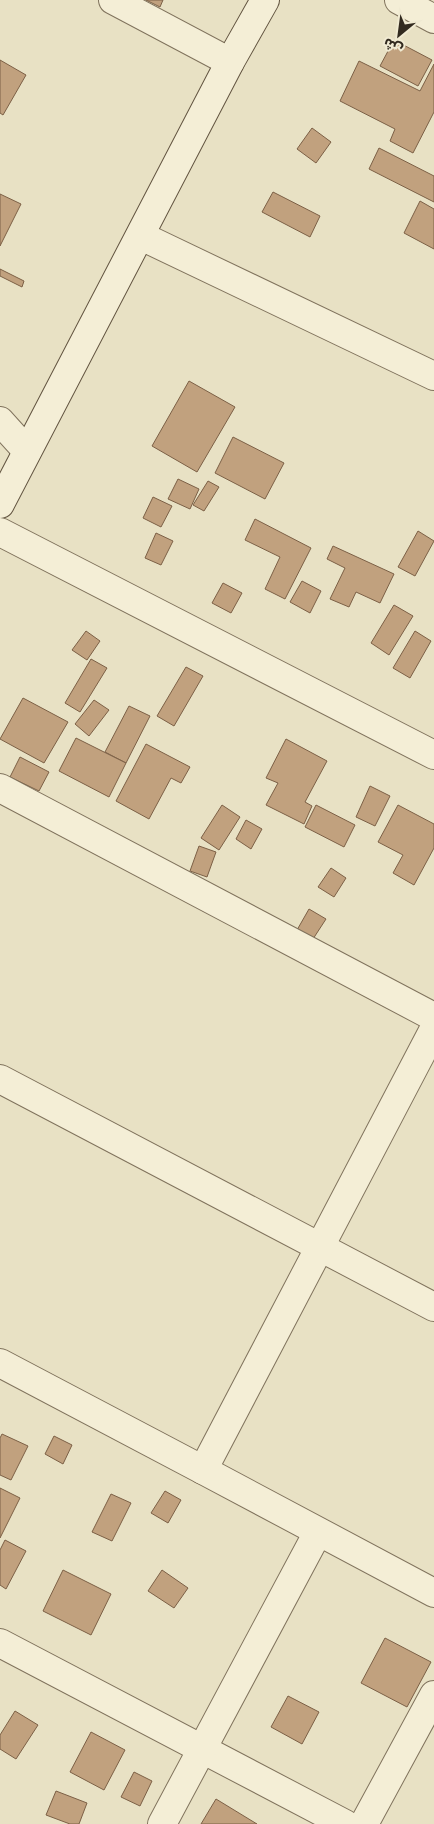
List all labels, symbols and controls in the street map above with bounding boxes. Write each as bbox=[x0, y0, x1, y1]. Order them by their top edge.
north arrow bbox=[374, 10, 424, 60]
text: ش bbox=[381, 35, 405, 57]

